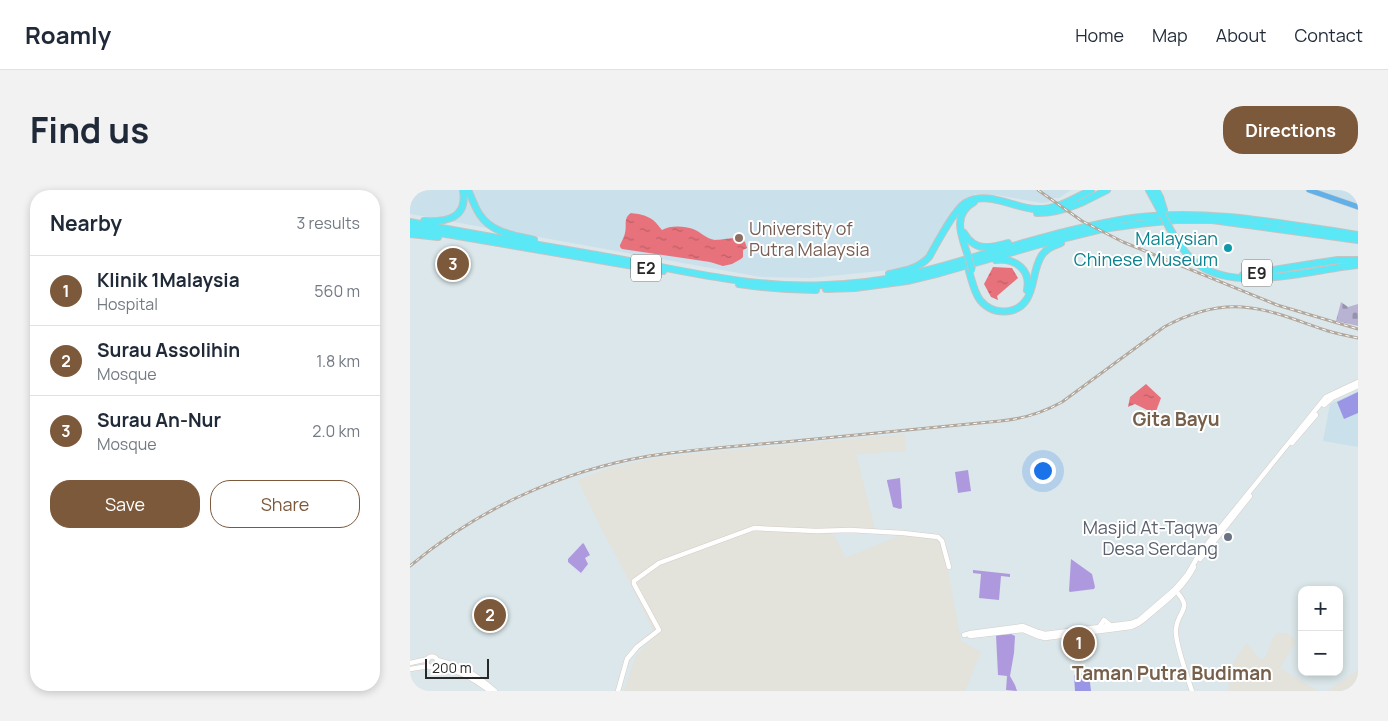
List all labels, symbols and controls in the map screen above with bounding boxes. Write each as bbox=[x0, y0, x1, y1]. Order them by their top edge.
text: Roamly bbox=[25, 18, 111, 51]
text: Home bbox=[1075, 23, 1124, 47]
text: Map bbox=[1152, 23, 1188, 47]
text: About bbox=[1216, 23, 1266, 47]
text: Contact bbox=[1294, 23, 1363, 47]
text: Find us bbox=[30, 106, 149, 154]
button: Directions bbox=[1223, 106, 1358, 154]
text: Nearby bbox=[50, 209, 122, 237]
text: 3 results bbox=[297, 212, 360, 234]
place label: University of Putra Malaysia bbox=[749, 216, 869, 261]
place label: Malaysian Chinese Museum bbox=[1074, 226, 1218, 271]
marker: University of Putra Malaysia bbox=[733, 232, 745, 244]
marker: Malaysian Chinese Museum bbox=[1222, 242, 1234, 254]
pin: 3 bbox=[437, 245, 469, 283]
road number: E2 bbox=[631, 254, 661, 282]
road number: E9 bbox=[1242, 260, 1272, 286]
text: Klinik 1Malaysia bbox=[97, 267, 240, 293]
text: 1 bbox=[62, 280, 70, 302]
text: 560 m bbox=[314, 280, 360, 302]
text: Hospital bbox=[97, 293, 158, 315]
text: Surau Assolihin bbox=[97, 337, 240, 363]
text: 2 bbox=[61, 350, 71, 372]
text: 1.8 km bbox=[316, 350, 360, 372]
text: Mosque bbox=[97, 363, 157, 385]
district label: Gita Bayu bbox=[1132, 406, 1220, 432]
text: Surau An-Nur bbox=[97, 407, 221, 433]
text: 3 bbox=[61, 420, 71, 442]
text: 2.0 km bbox=[312, 420, 360, 442]
text: Mosque bbox=[97, 433, 157, 455]
your location bbox=[1030, 458, 1056, 484]
button: Save bbox=[50, 480, 200, 528]
button: Share bbox=[210, 480, 360, 528]
place label: Masjid At-Taqwa Desa Serdang bbox=[1083, 515, 1218, 560]
marker: Masjid At-Taqwa Desa Serdang bbox=[1222, 531, 1234, 543]
map controls bbox=[1298, 586, 1343, 676]
button: + bbox=[1298, 586, 1343, 631]
pin: 2 bbox=[474, 596, 506, 634]
pin: 1 bbox=[1063, 624, 1095, 662]
button: − bbox=[1298, 631, 1343, 676]
scale bar bbox=[425, 656, 489, 679]
text: 200 m bbox=[432, 658, 472, 677]
district label: Taman Putra Budiman bbox=[1072, 660, 1272, 686]

